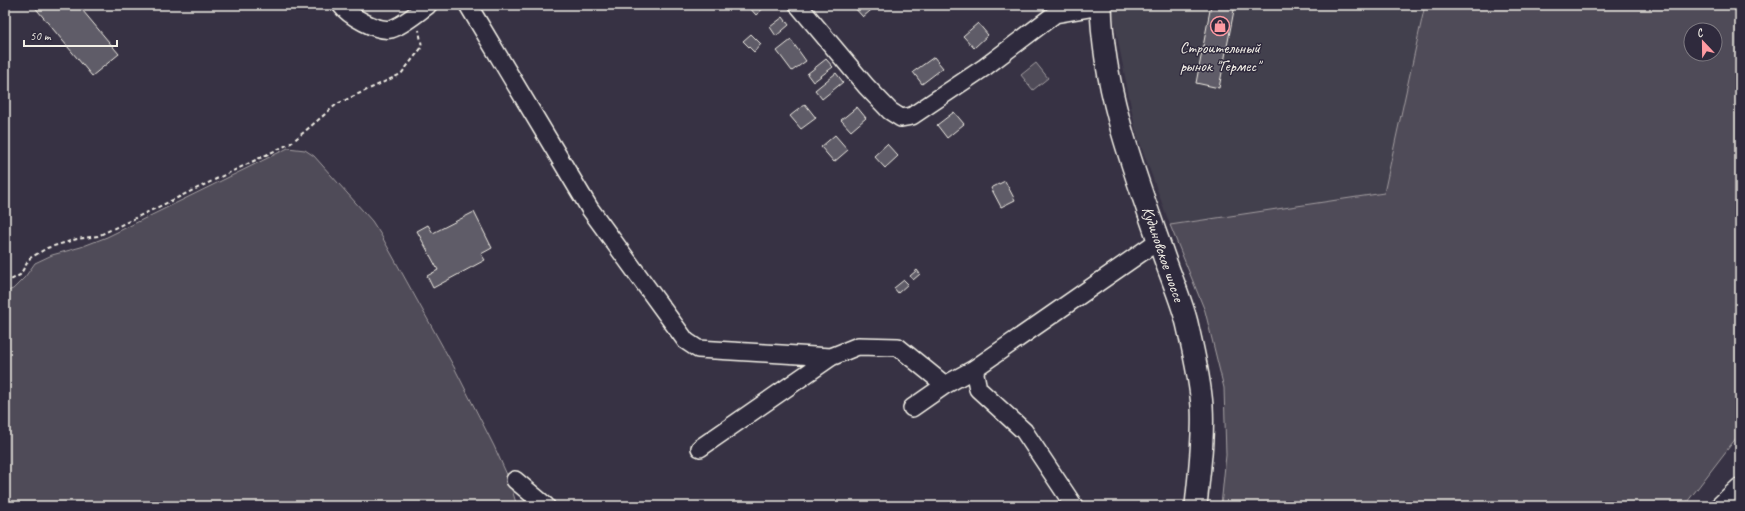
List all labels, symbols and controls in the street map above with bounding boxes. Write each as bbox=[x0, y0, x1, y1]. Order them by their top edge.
shop icon: Строительный рынок "Гермес" bbox=[1209, 15, 1231, 37]
scale bar bbox=[24, 22, 117, 48]
north arrow bbox=[1683, 22, 1723, 62]
text: С bbox=[1694, 25, 1706, 40]
text: 50 m bbox=[30, 28, 52, 44]
place label: Строительный рынок "Гермес" bbox=[1180, 38, 1263, 76]
street label: Кудиновское шоссе bbox=[1137, 204, 1189, 306]

